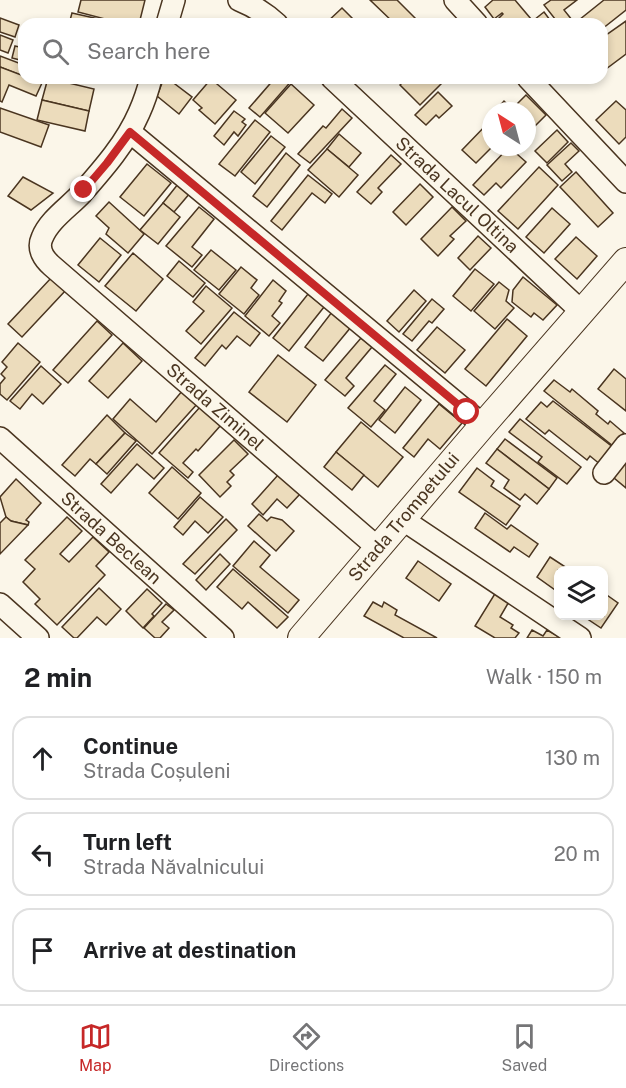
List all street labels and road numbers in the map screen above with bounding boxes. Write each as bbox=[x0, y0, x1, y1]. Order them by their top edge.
street label: Strada Lacul Oltina bbox=[392, 132, 523, 257]
street label: Strada Ziminel bbox=[162, 359, 268, 455]
street label: Strada Trompetului bbox=[344, 448, 464, 585]
street label: Strada Beclean bbox=[57, 487, 166, 588]

